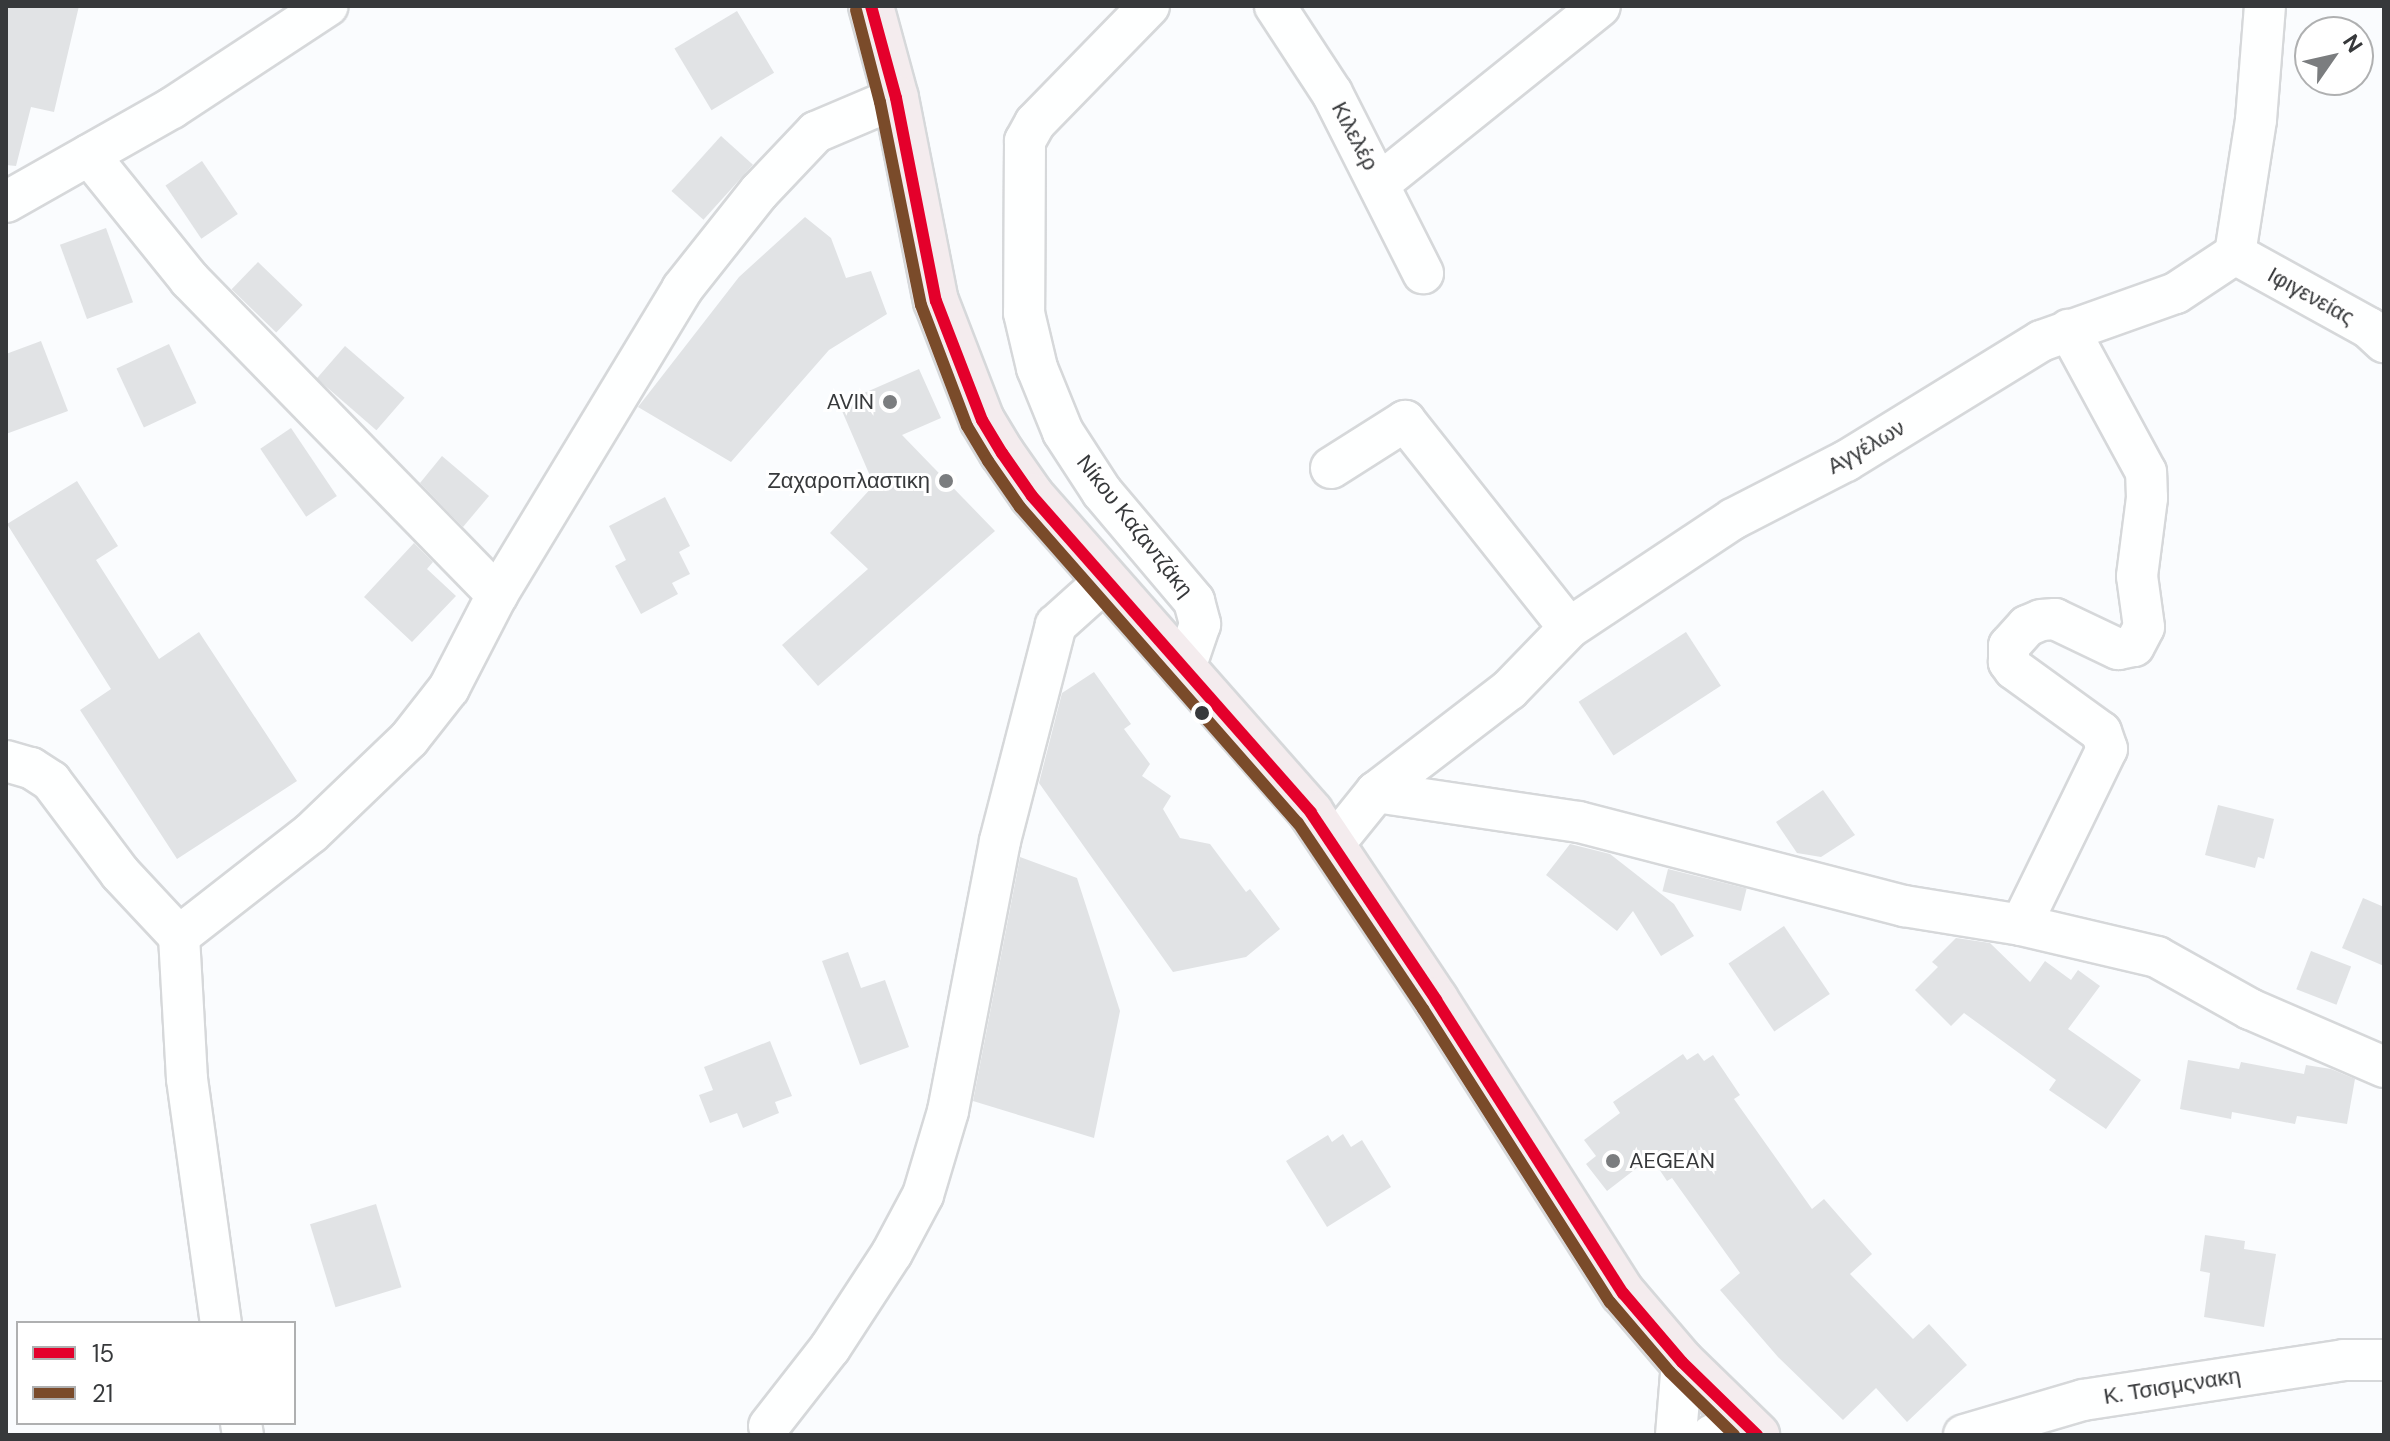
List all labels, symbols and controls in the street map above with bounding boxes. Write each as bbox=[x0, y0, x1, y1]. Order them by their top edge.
north arrow bbox=[2294, 16, 2374, 96]
text: N bbox=[2336, 29, 2369, 58]
street label: Κιλελέρ bbox=[1326, 97, 1384, 175]
street label: Ιφιγενείας bbox=[2263, 261, 2359, 331]
place label: AVIN bbox=[826, 389, 874, 415]
marker: AVIN bbox=[881, 393, 899, 411]
street label: Αγγέλων bbox=[1823, 414, 1909, 480]
street label: Νίκου Καζαντζάκη bbox=[1071, 450, 1199, 602]
place label: Ζαχαροπλαστικη bbox=[767, 468, 930, 494]
marker: Ζαχαροπλαστικη bbox=[937, 472, 955, 490]
unlabelled marker bbox=[1194, 705, 1210, 721]
place label: AEGEAN bbox=[1629, 1148, 1715, 1174]
marker: AEGEAN bbox=[1604, 1152, 1622, 1170]
legend bbox=[16, 1321, 296, 1425]
text: 15 bbox=[92, 1338, 114, 1369]
street label: Κ. Τσισμςνακη bbox=[2102, 1362, 2242, 1410]
text: 21 bbox=[92, 1378, 113, 1409]

